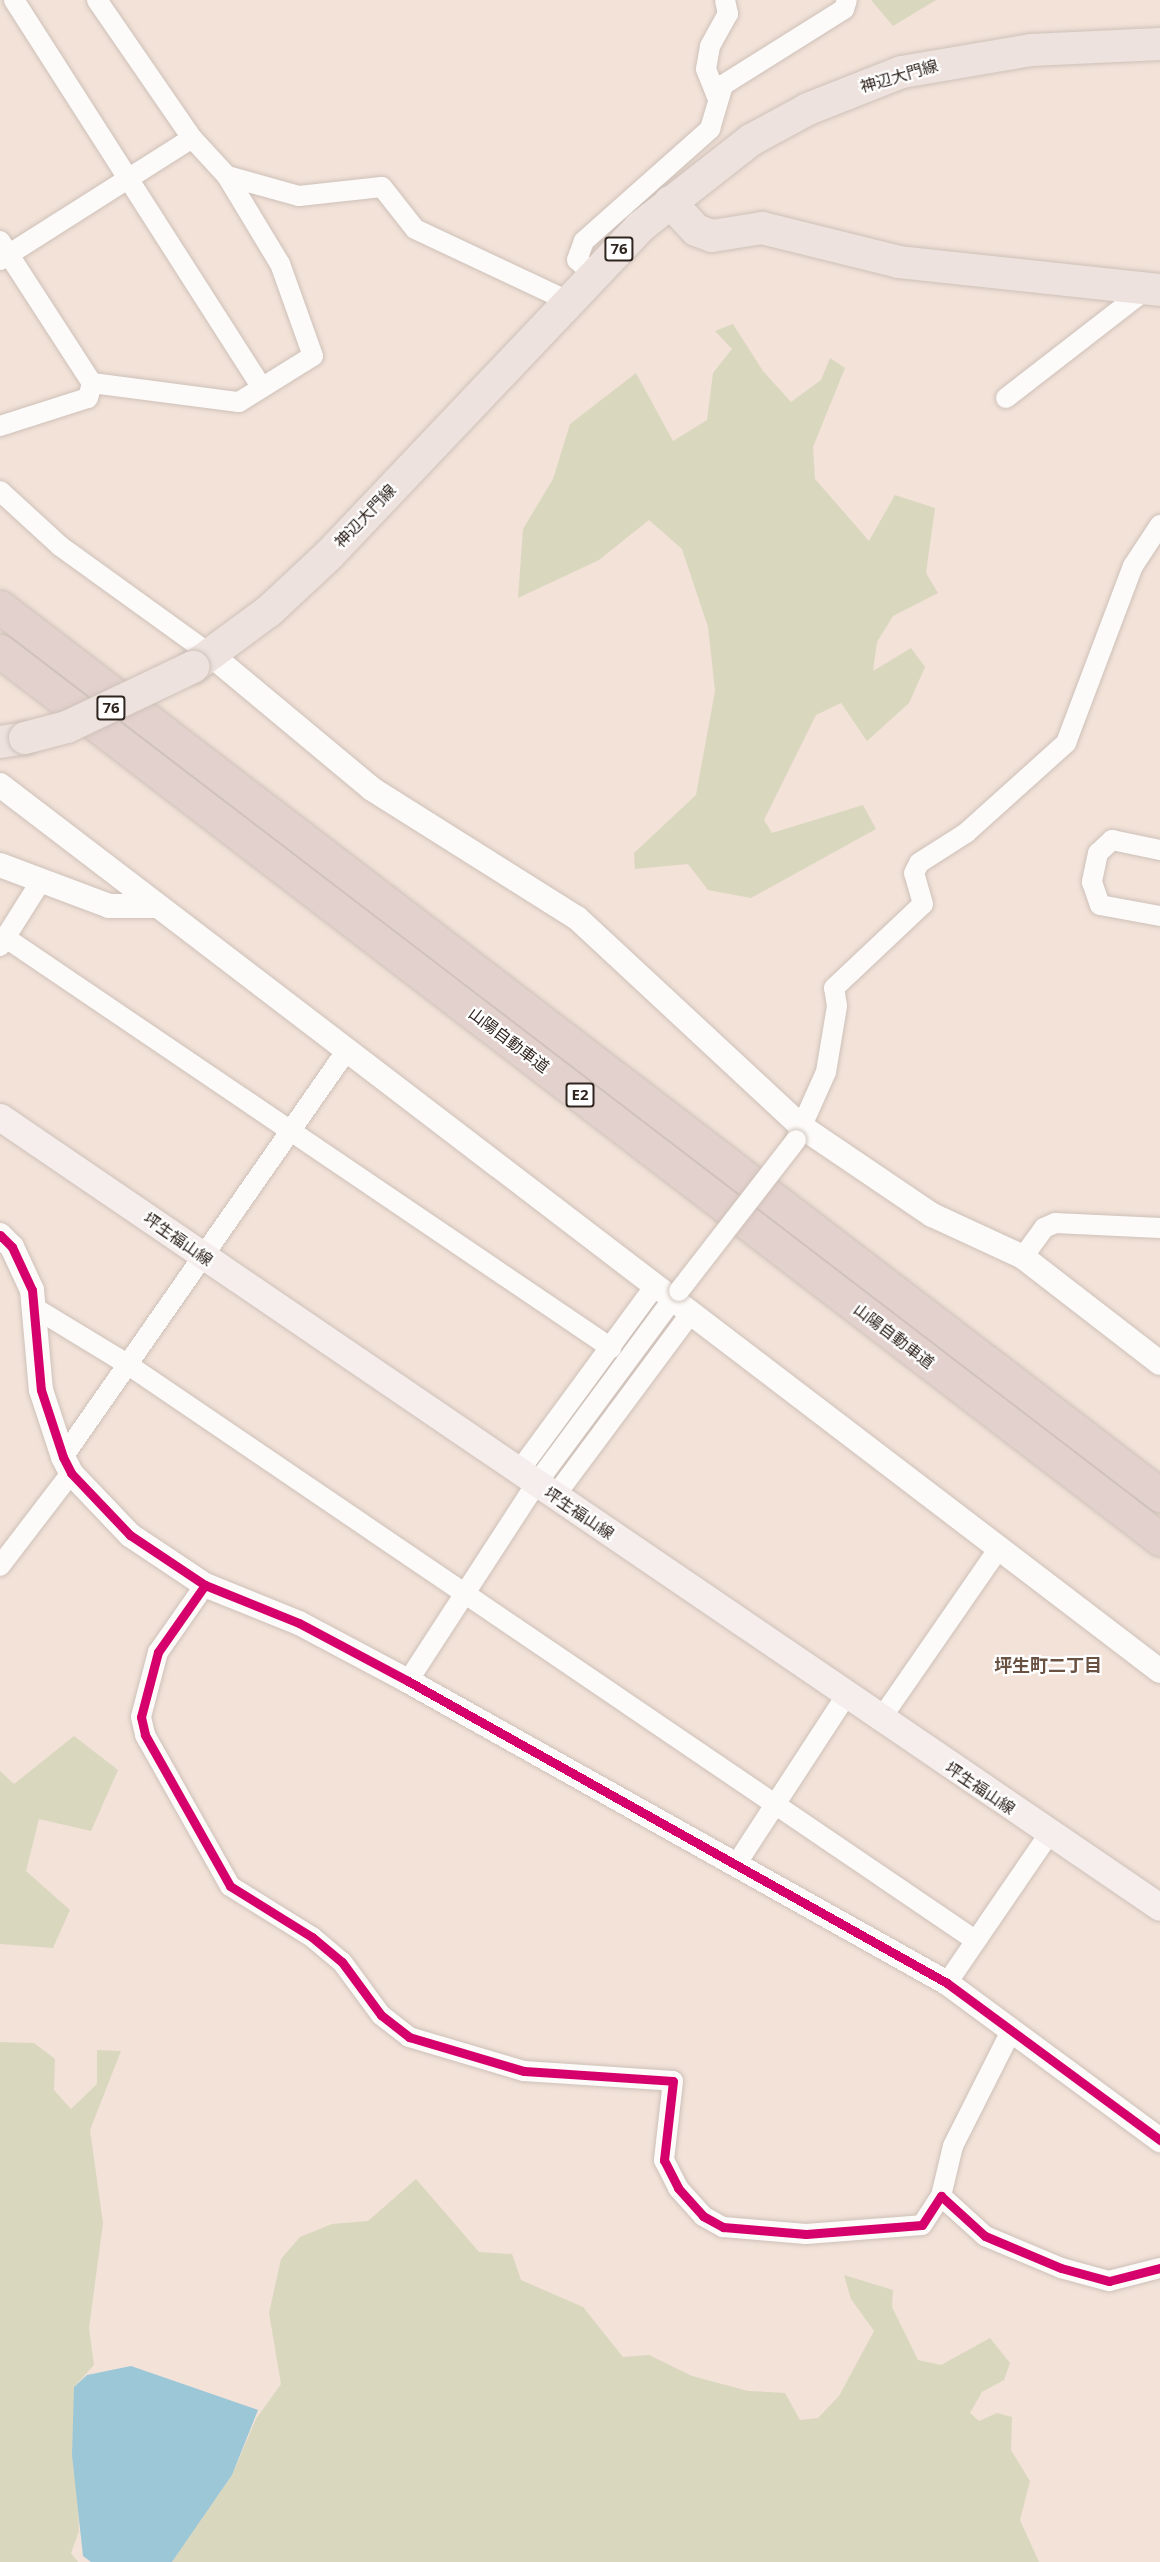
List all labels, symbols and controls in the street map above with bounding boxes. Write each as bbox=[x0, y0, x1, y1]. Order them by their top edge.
street label: 神辺大門線 bbox=[858, 56, 940, 96]
road number: 76 bbox=[604, 237, 634, 261]
street label: 神辺大門線 bbox=[330, 481, 400, 551]
road number: 76 bbox=[96, 696, 126, 720]
street label: 山陽自動車道 bbox=[465, 1003, 553, 1077]
road number: E2 bbox=[565, 1083, 595, 1107]
street label: 坪生福山線 bbox=[140, 1208, 216, 1270]
street label: 山陽自動車道 bbox=[850, 1299, 938, 1373]
street label: 坪生福山線 bbox=[540, 1483, 618, 1543]
district label: 坪生町二丁目 bbox=[994, 1654, 1102, 1676]
street label: 坪生福山線 bbox=[941, 1758, 1019, 1818]

